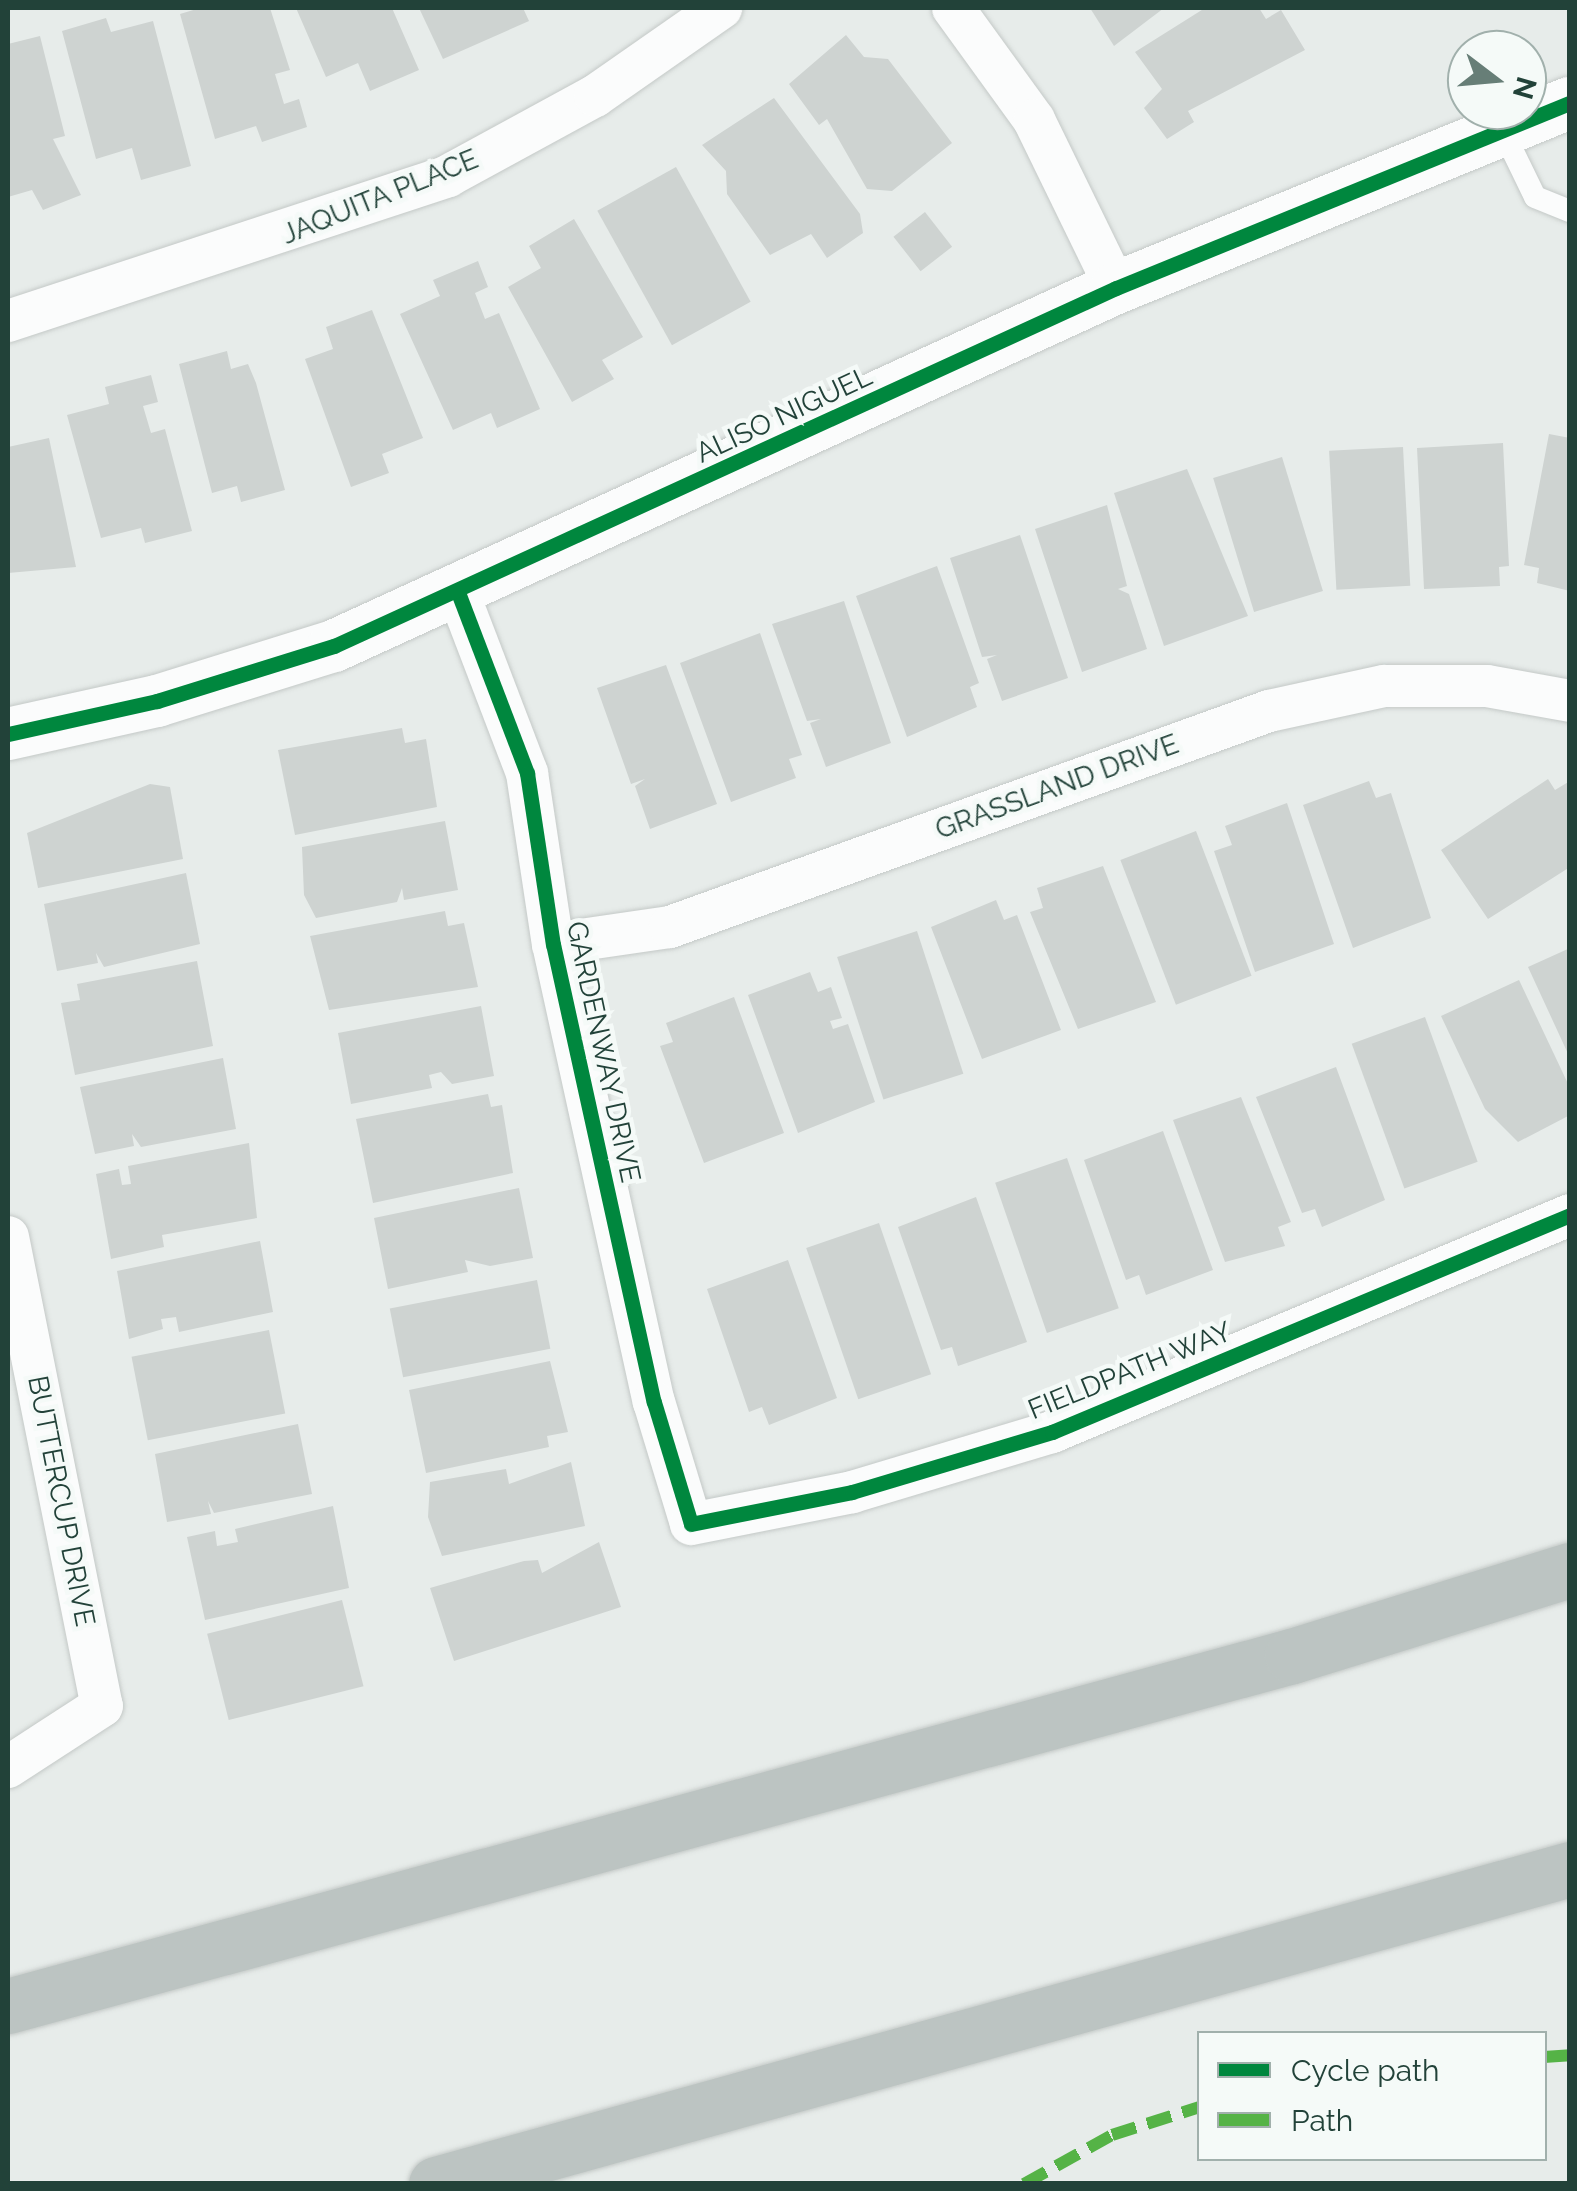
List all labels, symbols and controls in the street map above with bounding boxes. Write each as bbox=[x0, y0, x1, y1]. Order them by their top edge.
north arrow bbox=[1447, 30, 1547, 130]
text: N bbox=[1506, 73, 1543, 103]
street label: JAQUITA PLACE bbox=[276, 142, 484, 252]
street label: ALISO NIGUEL bbox=[691, 360, 877, 470]
street label: GRASSLAND DRIVE bbox=[931, 727, 1183, 847]
street label: GARDENWAY DRIVE bbox=[559, 918, 647, 1186]
street label: FIELDPATH WAY bbox=[1023, 1315, 1237, 1427]
street label: BUTTERCUP DRIVE bbox=[20, 1372, 102, 1630]
legend bbox=[1197, 2031, 1547, 2161]
text: Cycle path bbox=[1291, 2053, 1439, 2088]
text: Path bbox=[1291, 2103, 1353, 2138]

